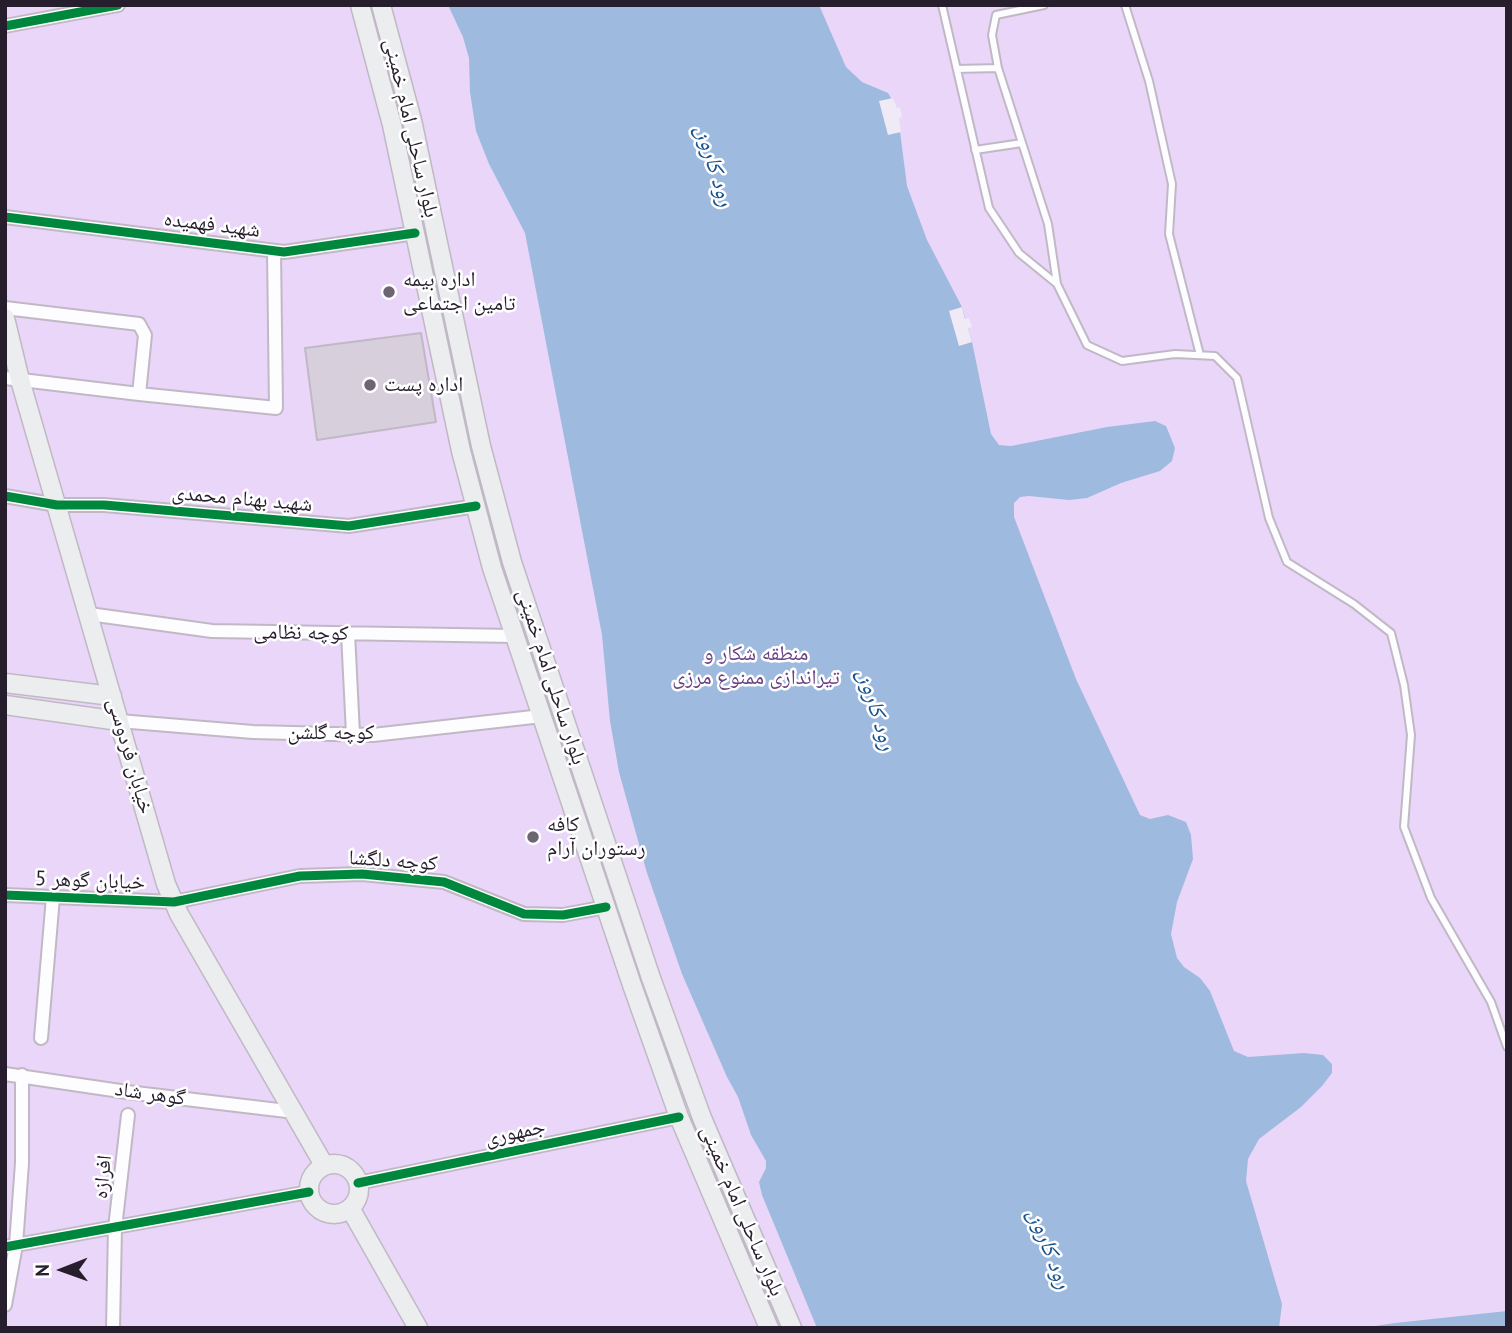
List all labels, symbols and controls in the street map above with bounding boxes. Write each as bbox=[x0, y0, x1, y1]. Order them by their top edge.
street label: بلوار ساحلی امام خمینی bbox=[378, 36, 444, 220]
water label: رود کارون bbox=[689, 122, 739, 210]
street label: شهید فهمیده bbox=[163, 207, 261, 243]
place label: اداره بیمه تامین اجتماعی bbox=[403, 267, 515, 317]
marker: اداره بیمه تامین اجتماعی bbox=[381, 284, 397, 300]
place label: اداره پست bbox=[384, 372, 463, 398]
marker: اداره پست bbox=[362, 377, 378, 393]
street label: شهید بهنام محمدی bbox=[171, 480, 313, 518]
street label: بلوار ساحلی امام خمینی bbox=[511, 586, 591, 768]
street label: کوچه نظامی bbox=[253, 620, 349, 646]
park label: منطقه شکار و تیراندازی ممنوع مرزی bbox=[672, 641, 840, 691]
water label: رود کارون bbox=[851, 666, 901, 754]
street label: خیابان فردوسی bbox=[101, 695, 159, 817]
street label: کوچه گلشن bbox=[287, 720, 375, 746]
place label: کافه رستوران آرام bbox=[547, 812, 646, 862]
marker: کافه رستوران آرام bbox=[525, 829, 541, 845]
street label: کوچه دلگشا bbox=[348, 845, 438, 877]
street label: خیابان گوهر 5 bbox=[35, 866, 145, 896]
street label: گوهر شاد bbox=[113, 1077, 187, 1111]
street label: جمهوری bbox=[483, 1114, 547, 1152]
street label: بلوار ساحلی امام خمینی bbox=[695, 1122, 789, 1300]
street label: افرازه bbox=[88, 1154, 118, 1200]
water label: رود کارون bbox=[1021, 1205, 1077, 1293]
north arrow bbox=[28, 1235, 98, 1305]
text: N bbox=[30, 1264, 54, 1277]

